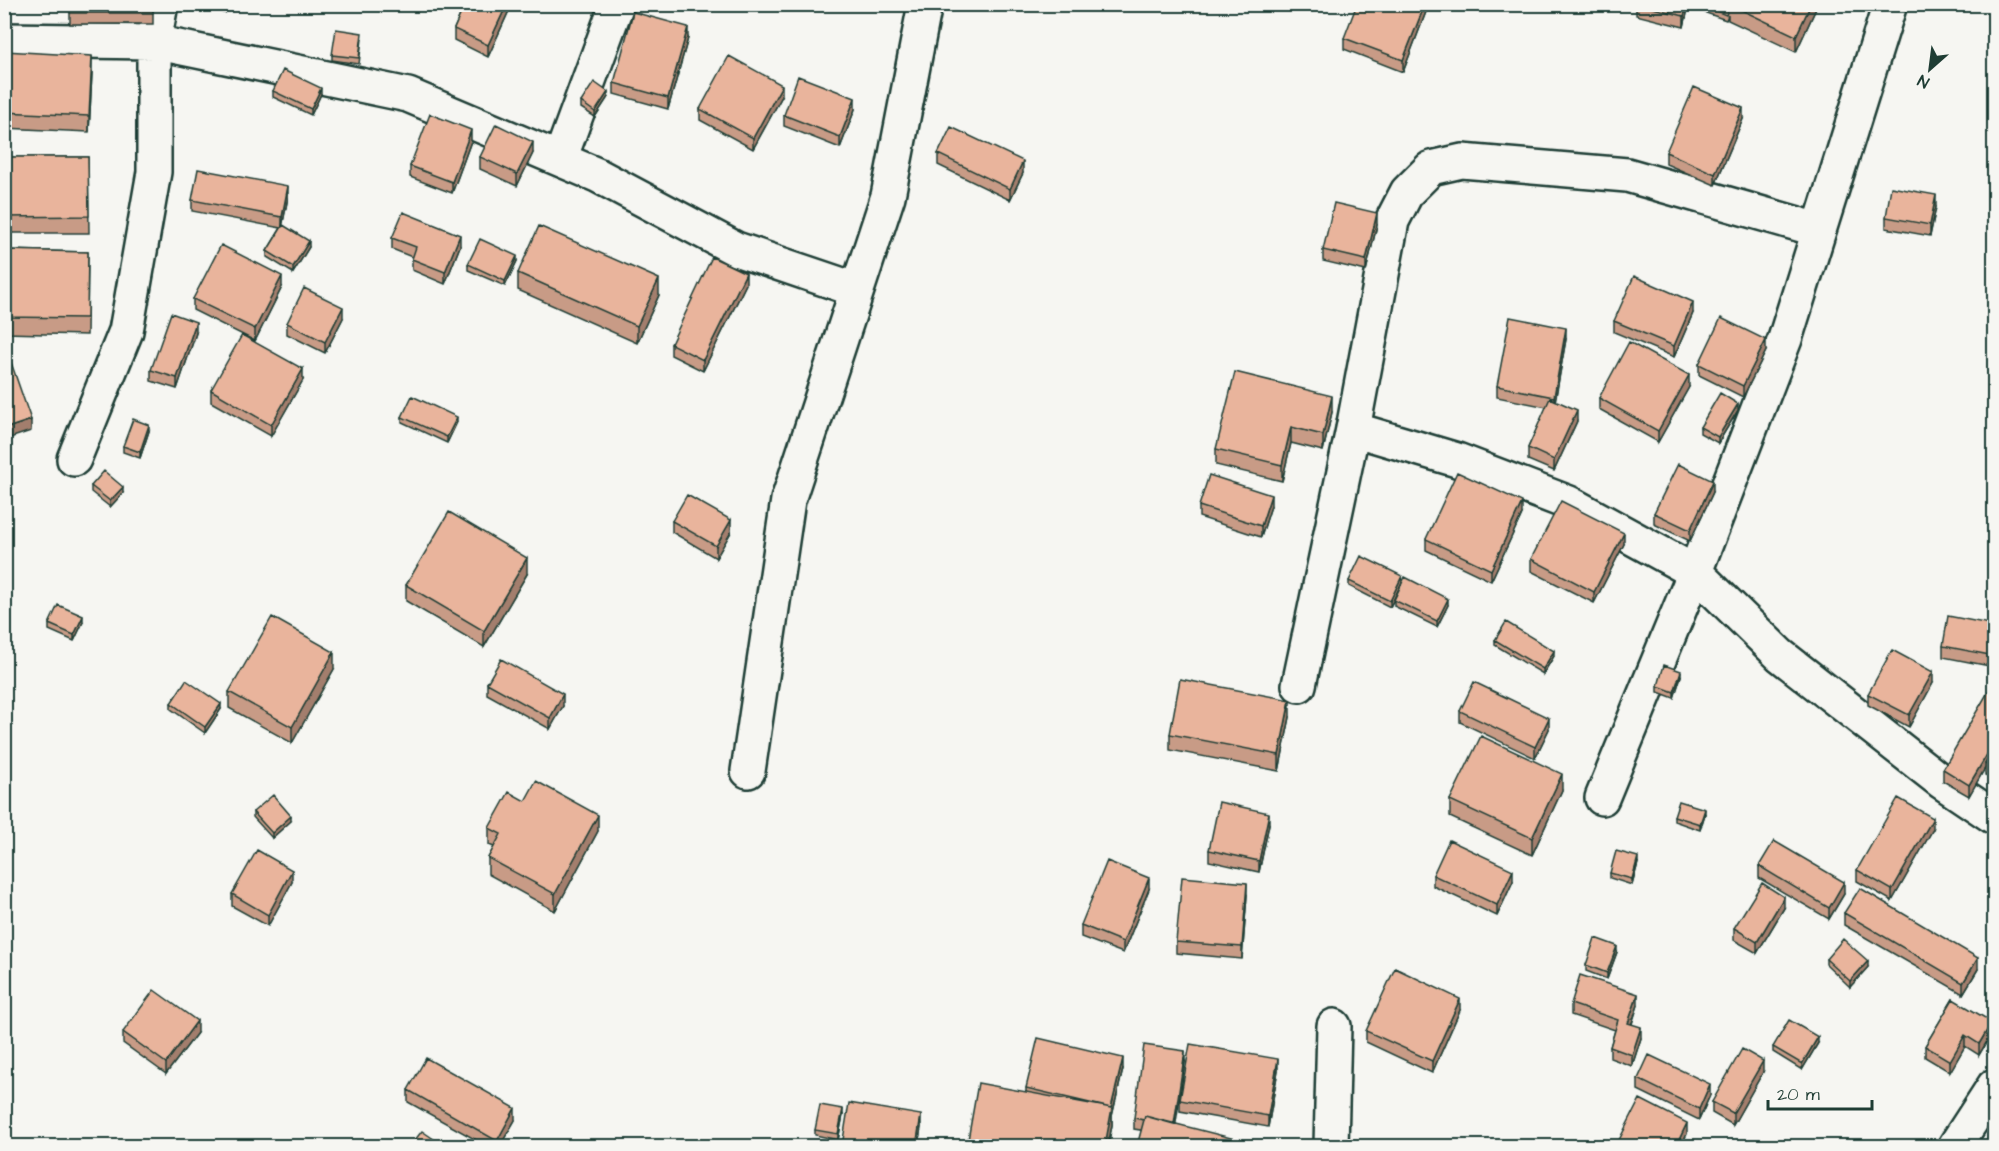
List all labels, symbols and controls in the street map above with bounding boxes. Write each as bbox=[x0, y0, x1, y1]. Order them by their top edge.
north arrow bbox=[1900, 39, 1960, 99]
text: N bbox=[1914, 69, 1933, 93]
scale bar bbox=[1768, 1073, 1872, 1111]
text: 20 m bbox=[1777, 1082, 1820, 1107]

